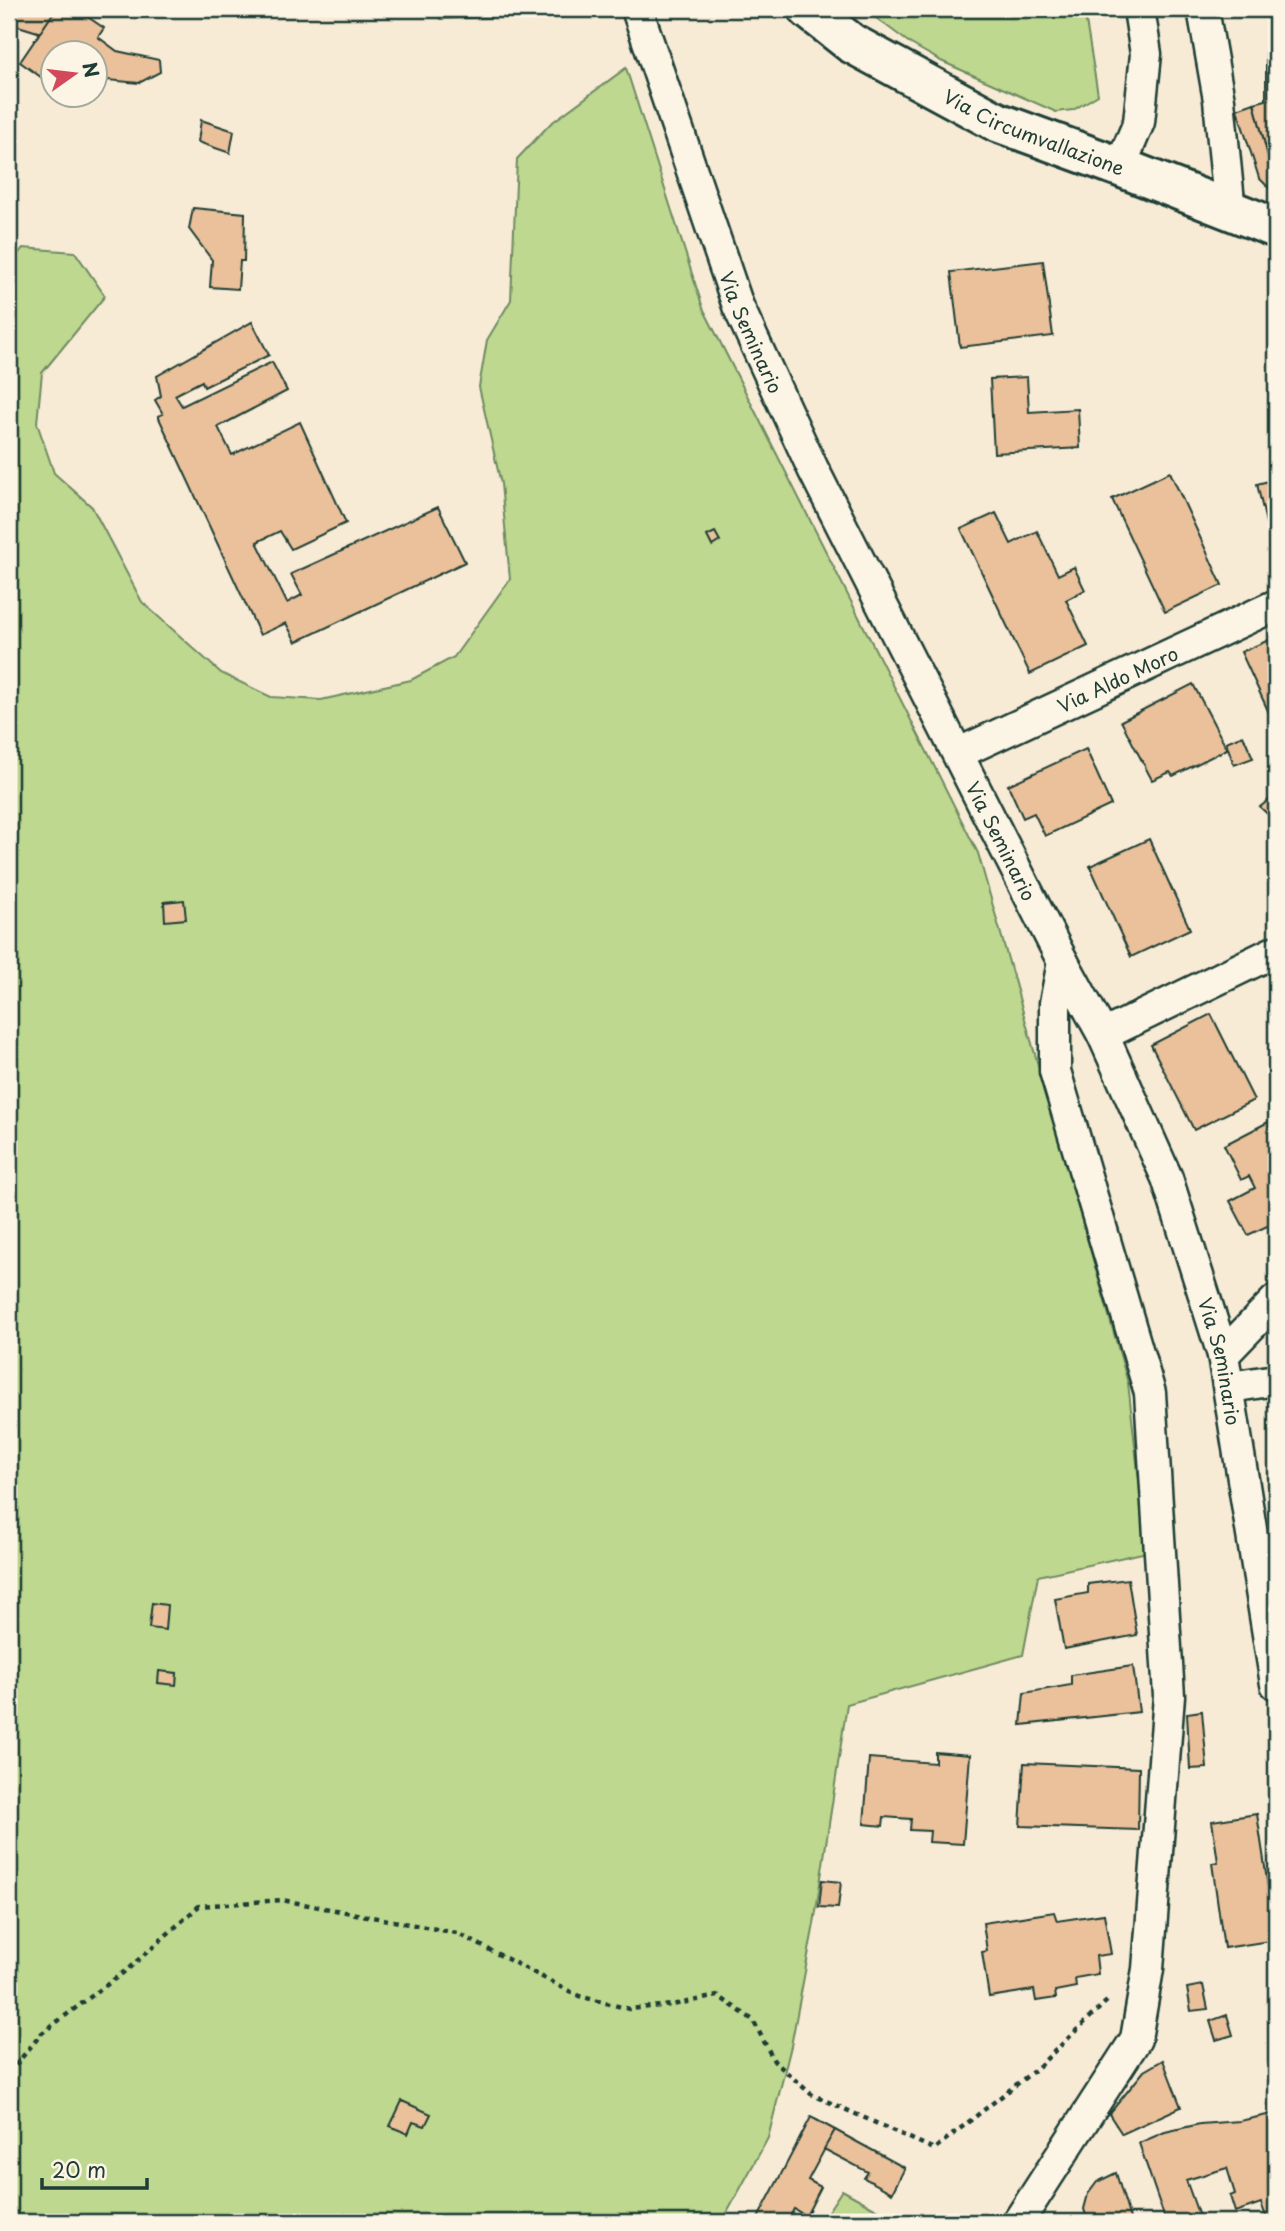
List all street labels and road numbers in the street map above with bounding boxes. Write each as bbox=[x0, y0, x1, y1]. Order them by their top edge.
street label: Via Circumvallazione bbox=[939, 82, 1129, 182]
street label: Via Seminario bbox=[713, 268, 790, 398]
street label: Via Aldo Moro bbox=[1053, 639, 1183, 719]
street label: Via Seminario bbox=[960, 776, 1044, 905]
street label: Via Seminario bbox=[1192, 1294, 1248, 1427]

